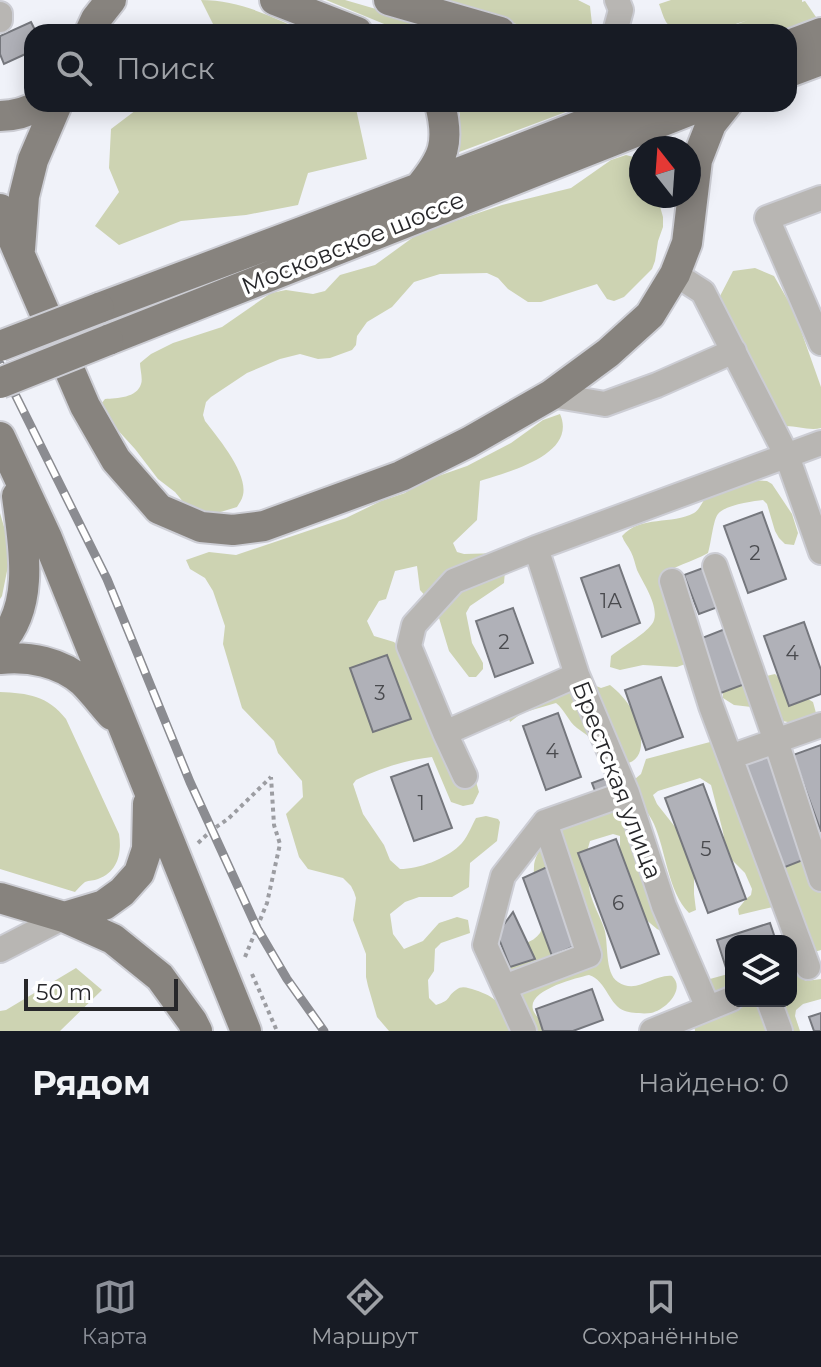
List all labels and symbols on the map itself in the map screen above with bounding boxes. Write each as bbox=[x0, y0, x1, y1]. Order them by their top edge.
north arrow bbox=[629, 136, 701, 208]
street label: Московское шоссе bbox=[237, 185, 468, 300]
house number: 2 bbox=[749, 541, 761, 565]
house number: 1А bbox=[600, 589, 622, 613]
house number: 2 bbox=[498, 630, 510, 654]
house number: 4 bbox=[785, 641, 799, 665]
street label: Брестская улица bbox=[566, 677, 669, 883]
house number: 3 bbox=[374, 681, 386, 705]
house number: 4 bbox=[545, 739, 559, 763]
house number: 1 bbox=[417, 791, 425, 815]
house number: 5 bbox=[700, 837, 712, 861]
house number: 6 bbox=[612, 891, 624, 915]
scale bar bbox=[24, 975, 178, 1011]

